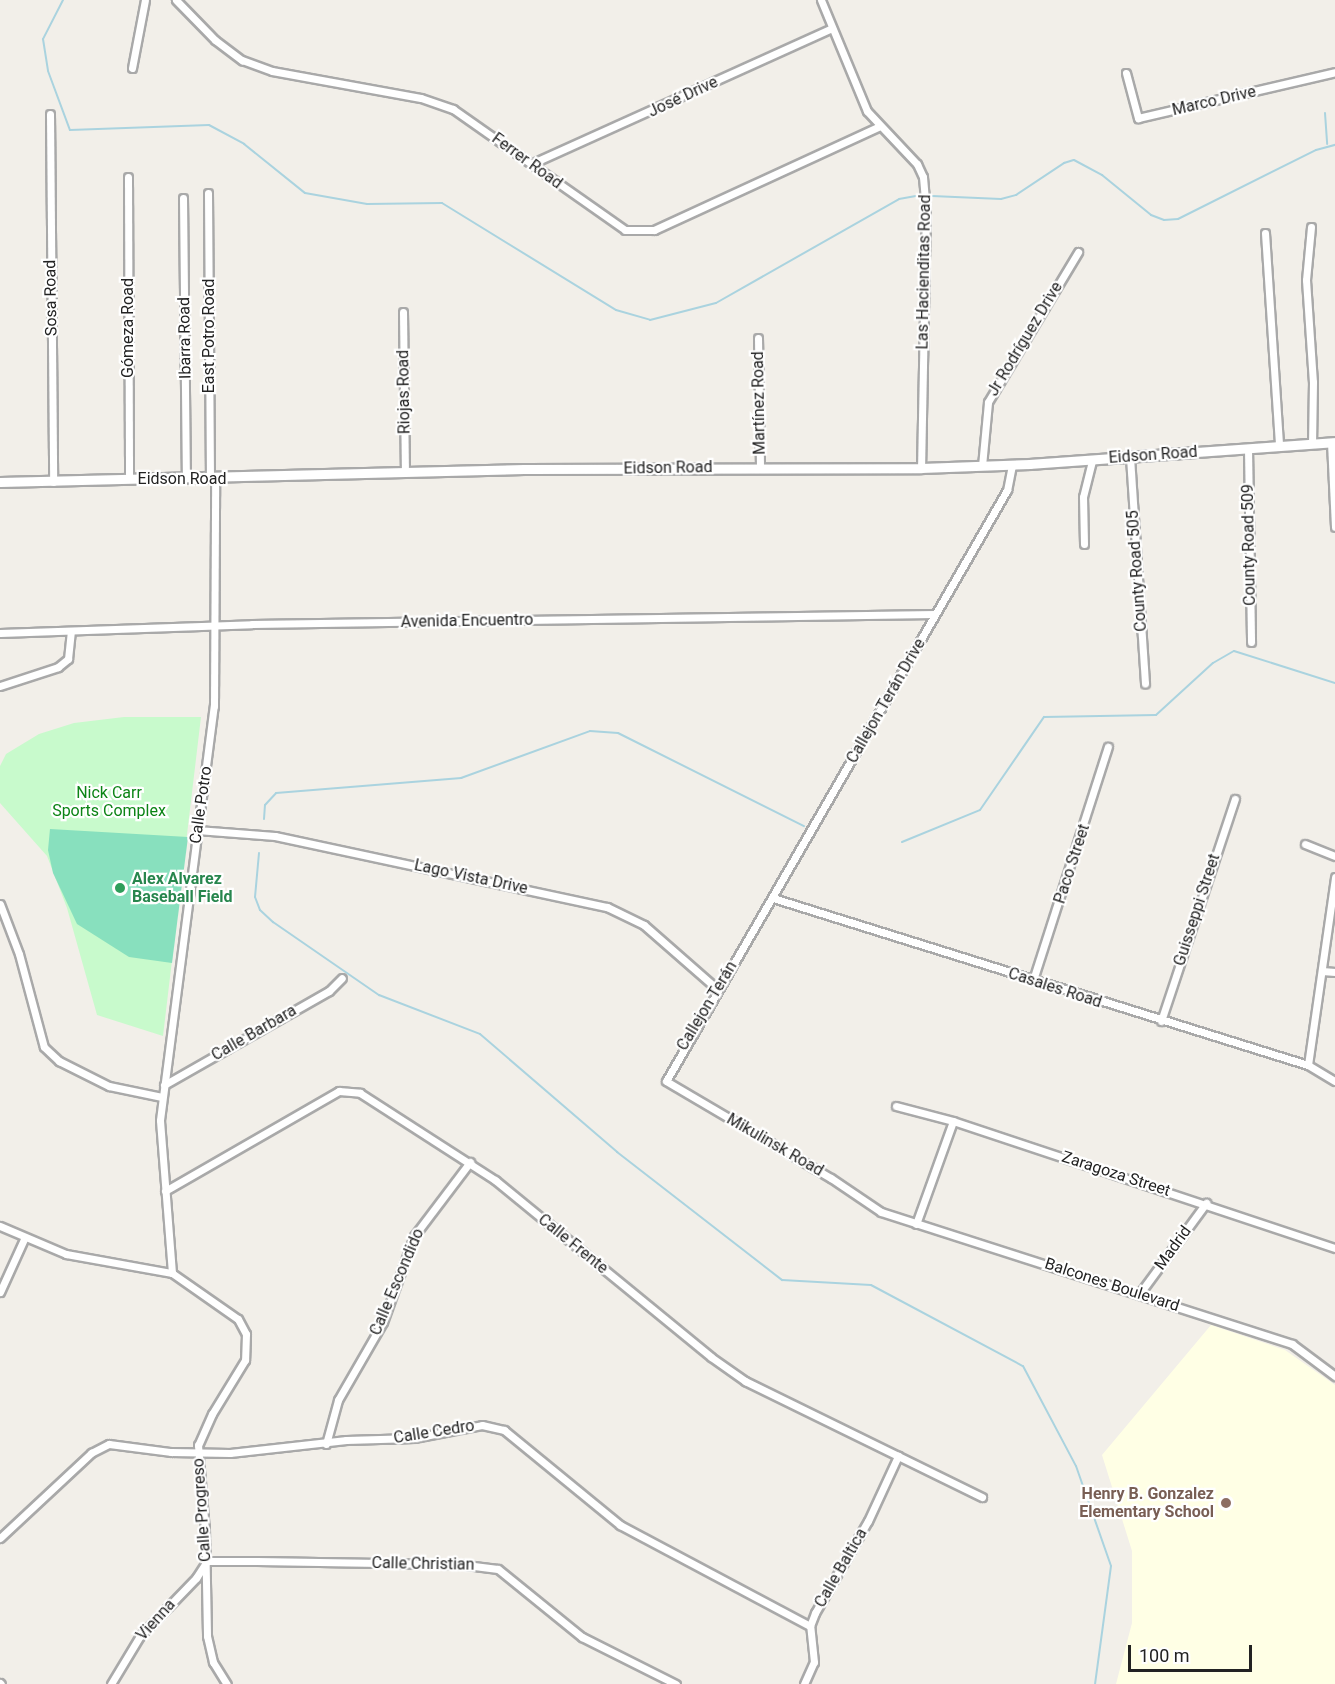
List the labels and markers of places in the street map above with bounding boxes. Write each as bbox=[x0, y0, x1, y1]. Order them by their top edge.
place label: Alex Alvarez Baseball Field bbox=[132, 869, 233, 907]
marker: Alex Alvarez Baseball Field bbox=[113, 881, 127, 895]
place label: Henry B. Gonzalez Elementary School bbox=[1079, 1484, 1214, 1522]
marker: Henry B. Gonzalez Elementary School bbox=[1219, 1496, 1233, 1510]

